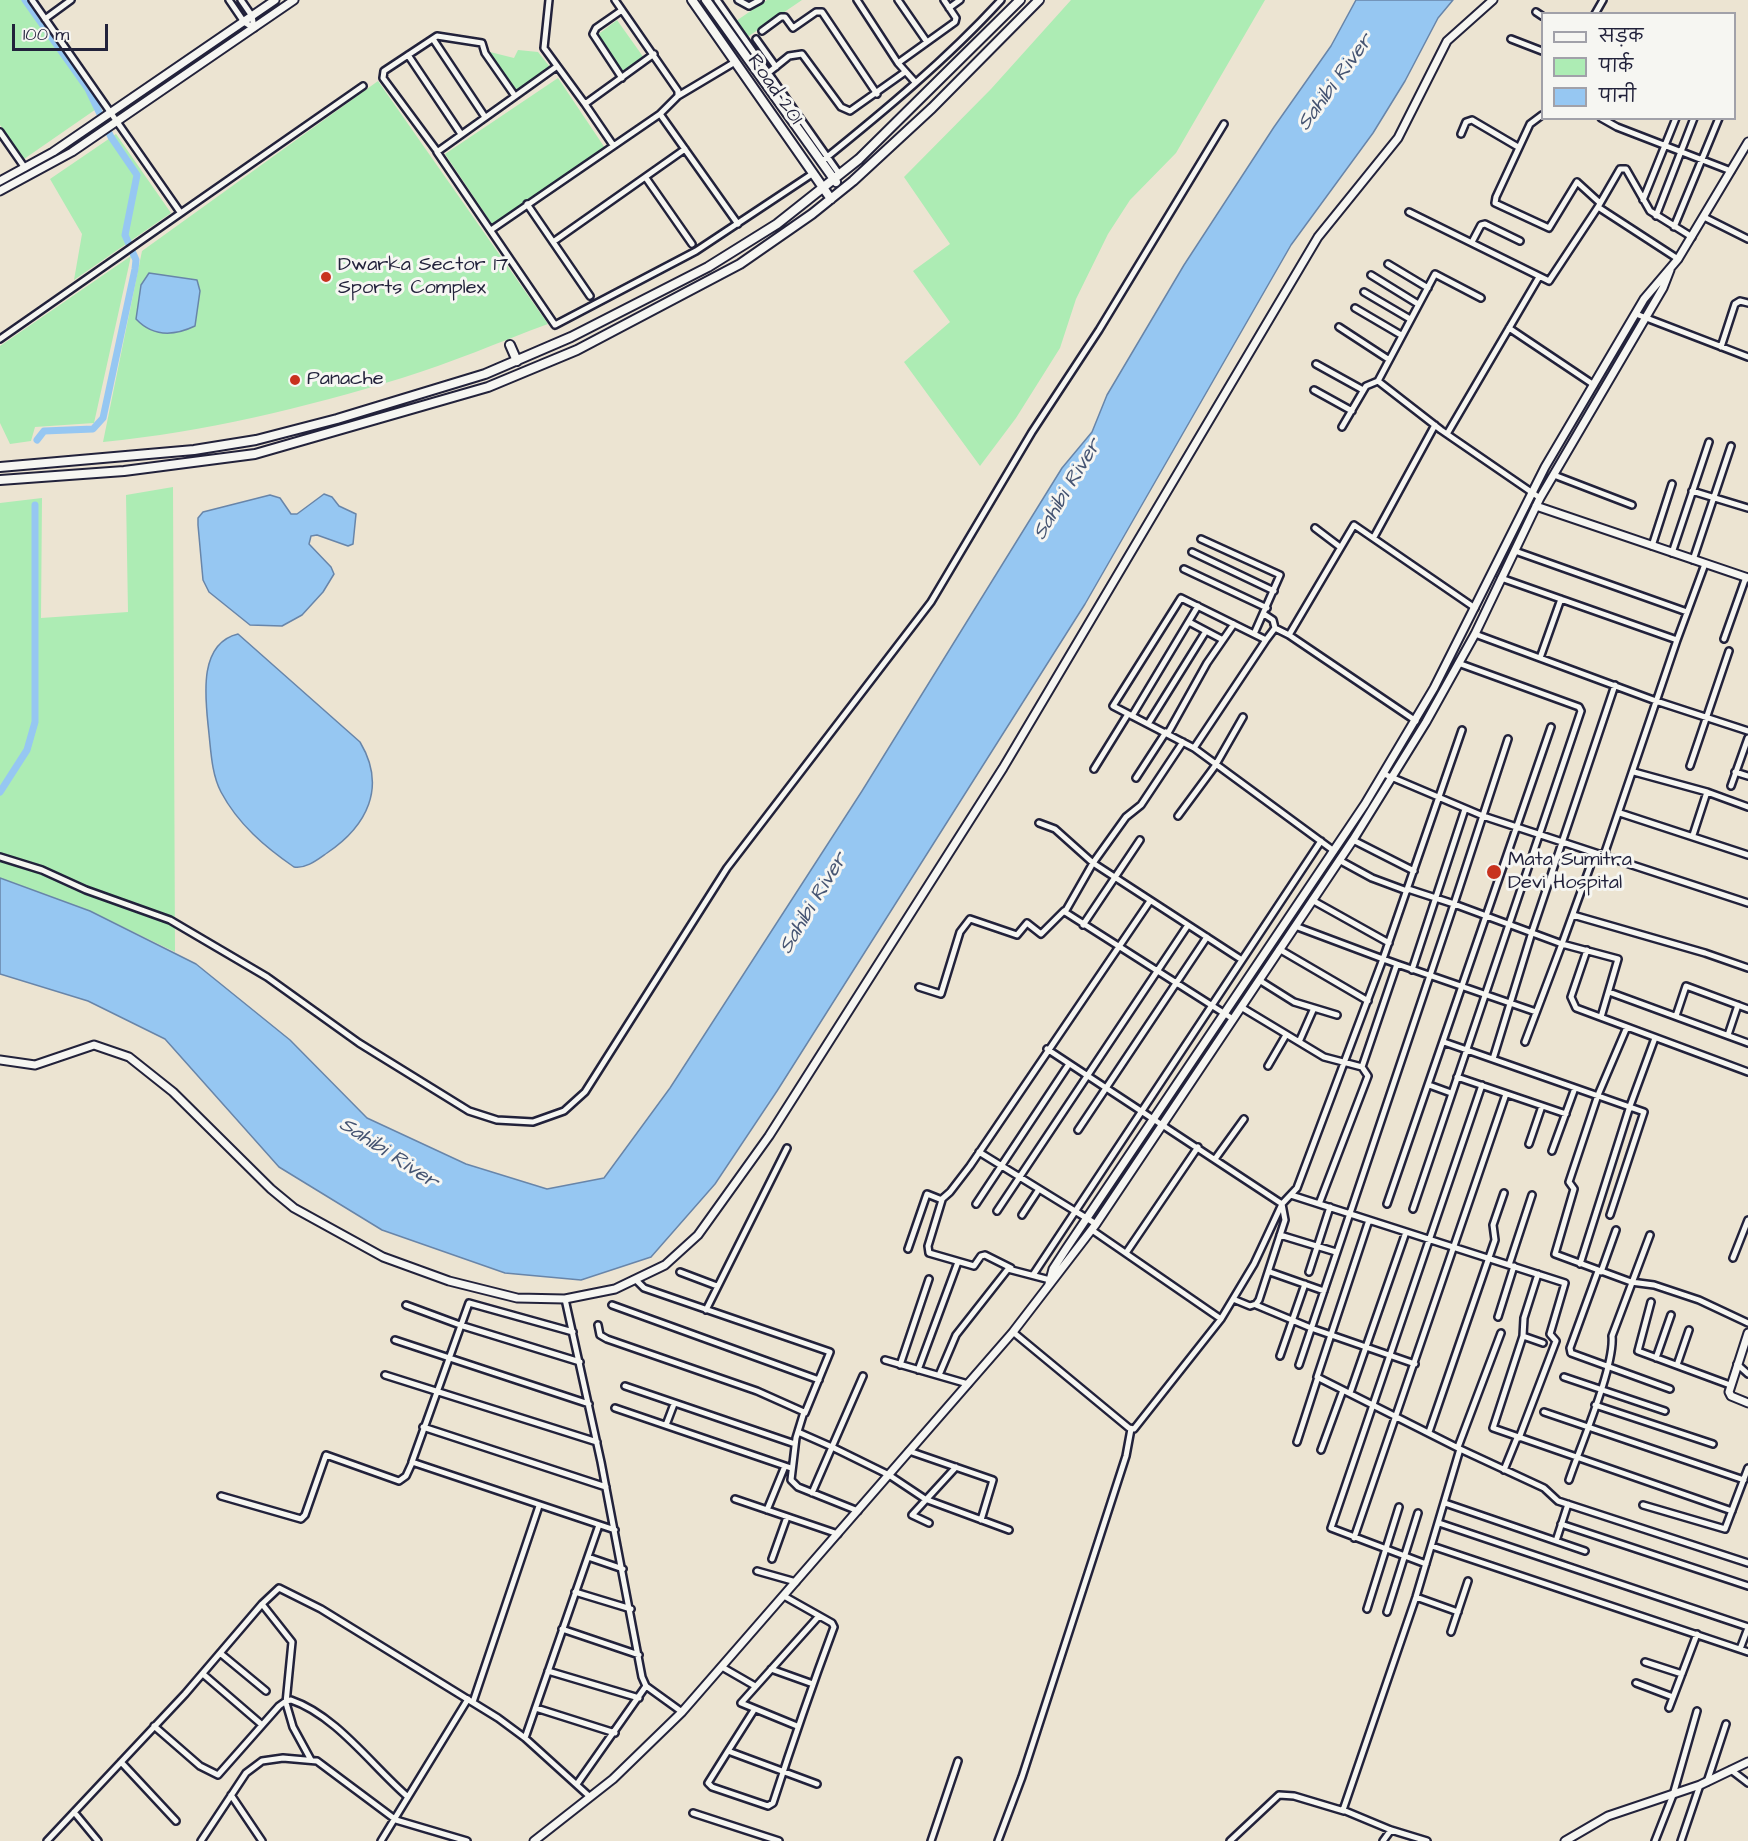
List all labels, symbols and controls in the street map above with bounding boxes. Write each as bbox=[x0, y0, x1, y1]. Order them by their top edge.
scale bar bbox=[15, 12, 111, 50]
legend bbox=[1541, 12, 1736, 120]
text: 100 m bbox=[23, 22, 69, 47]
text: सड़क bbox=[1599, 24, 1643, 49]
water label: Sahibi River bbox=[1293, 30, 1379, 136]
street label: Road 201 bbox=[741, 50, 807, 130]
text: पार्क bbox=[1599, 54, 1633, 79]
text: पानी bbox=[1599, 84, 1636, 109]
place label: Dwarka Sector 17 Sports Complex bbox=[338, 254, 508, 301]
marker: Dwarka Sector 17 Sports Complex bbox=[319, 270, 333, 284]
place label: Panache bbox=[307, 368, 383, 392]
marker: Panache bbox=[288, 373, 302, 387]
water label: Sahibi River bbox=[1028, 435, 1108, 545]
water label: Sahibi River bbox=[774, 849, 854, 959]
place label: Mata Sumitra Devi Hospital bbox=[1508, 849, 1632, 896]
marker: Mata Sumitra Devi Hospital bbox=[1485, 863, 1503, 881]
water label: Sahibi River bbox=[334, 1113, 442, 1195]

